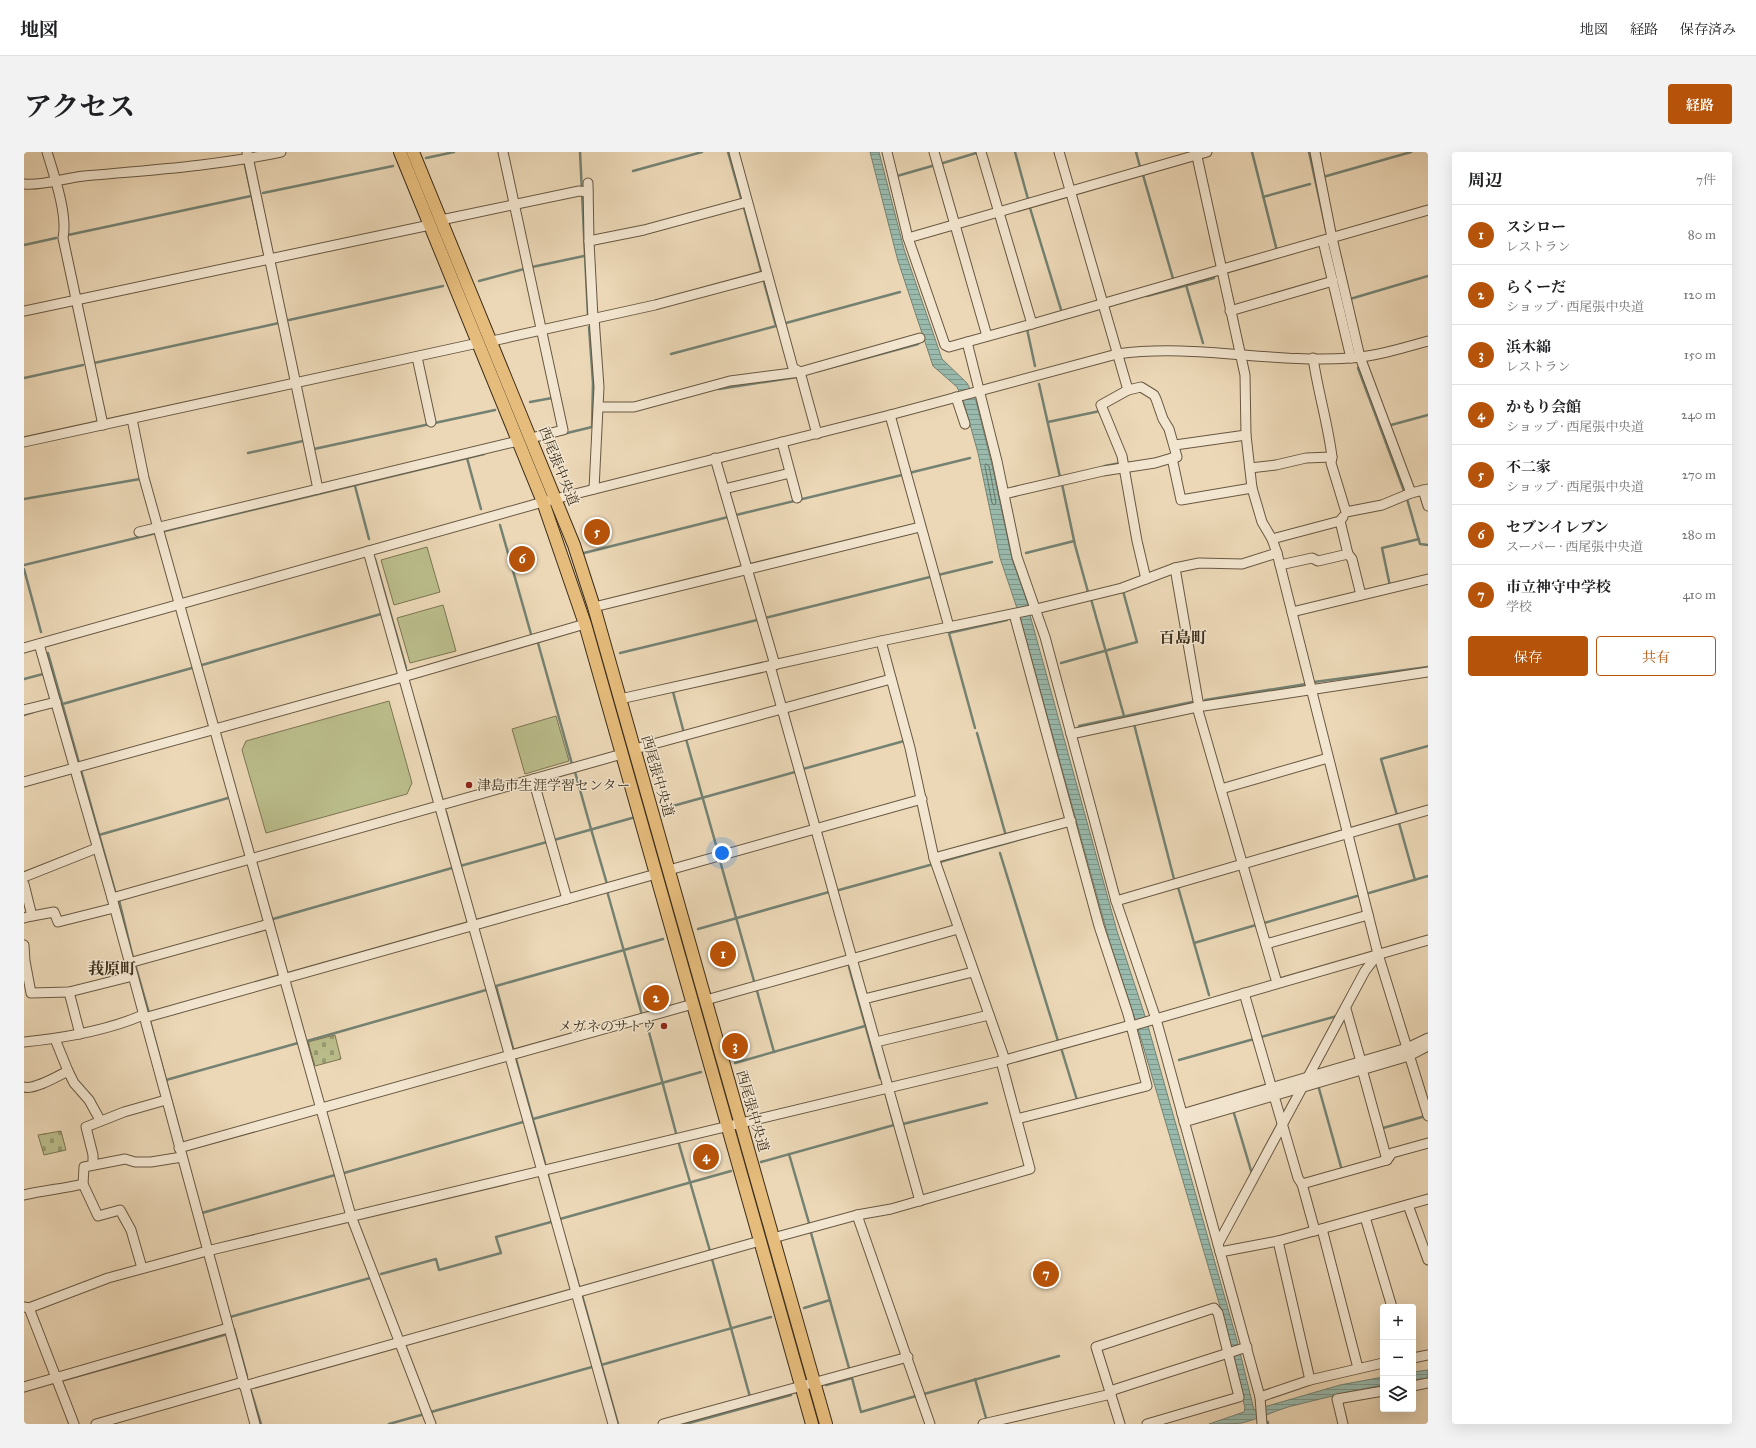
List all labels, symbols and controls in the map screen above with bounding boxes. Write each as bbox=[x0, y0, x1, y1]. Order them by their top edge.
text: 地図 bbox=[20, 18, 58, 41]
text: 地図 bbox=[1580, 21, 1608, 38]
text: 経路 bbox=[1630, 21, 1658, 38]
text: 保存済み bbox=[1680, 21, 1736, 38]
button: 経路 bbox=[1668, 84, 1732, 124]
text: アクセス bbox=[24, 89, 135, 124]
text: 周辺 bbox=[1468, 170, 1502, 191]
text: 7件 bbox=[1696, 172, 1716, 188]
text: スシロー bbox=[1506, 218, 1566, 236]
text: 1 bbox=[1478, 227, 1484, 243]
text: 80 m bbox=[1688, 227, 1716, 243]
text: レストラン bbox=[1506, 239, 1571, 255]
text: らくーだ bbox=[1506, 278, 1566, 296]
text: 2 bbox=[1478, 287, 1484, 303]
text: 120 m bbox=[1683, 287, 1716, 303]
text: ショップ · 西尾張中央道 bbox=[1506, 299, 1644, 315]
text: 浜木綿 bbox=[1506, 338, 1551, 356]
text: 3 bbox=[1478, 347, 1484, 363]
text: 150 m bbox=[1684, 347, 1716, 363]
text: レストラン bbox=[1506, 359, 1571, 375]
text: かもり会館 bbox=[1506, 398, 1581, 416]
text: 4 bbox=[1477, 407, 1485, 423]
text: 240 m bbox=[1681, 407, 1716, 423]
text: ショップ · 西尾張中央道 bbox=[1506, 419, 1644, 435]
street label: 西尾張中央道 bbox=[535, 424, 582, 508]
text: 不二家 bbox=[1506, 458, 1551, 476]
text: 5 bbox=[1478, 467, 1484, 483]
text: 270 m bbox=[1682, 467, 1716, 483]
text: ショップ · 西尾張中央道 bbox=[1506, 479, 1644, 495]
pin: 5 bbox=[584, 517, 610, 547]
text: セブンイレブン bbox=[1506, 518, 1609, 536]
text: 6 bbox=[1478, 527, 1484, 543]
text: 280 m bbox=[1681, 527, 1716, 543]
text: スーパー · 西尾張中央道 bbox=[1506, 539, 1643, 555]
pin: 6 bbox=[509, 544, 535, 574]
text: 市立神守中学校 bbox=[1506, 578, 1611, 596]
text: 7 bbox=[1478, 587, 1484, 603]
text: 410 m bbox=[1682, 587, 1716, 603]
text: 学校 bbox=[1506, 599, 1532, 615]
district label: 百島町 bbox=[1159, 628, 1207, 647]
button: 保存 bbox=[1468, 636, 1588, 676]
button: 共有 bbox=[1596, 636, 1716, 676]
street label: 西尾張中央道 bbox=[638, 733, 677, 819]
place label: 津島市生涯学習センター bbox=[477, 777, 630, 794]
marker: 津島市生涯学習センター bbox=[464, 780, 474, 790]
your location bbox=[712, 843, 732, 863]
pin: 1 bbox=[710, 939, 736, 969]
district label: 莪原町 bbox=[88, 959, 136, 978]
pin: 2 bbox=[643, 983, 669, 1013]
place label: メガネのサトウ bbox=[558, 1018, 656, 1035]
marker: メガネのサトウ bbox=[659, 1021, 669, 1031]
pin: 3 bbox=[722, 1031, 748, 1061]
street label: 西尾張中央道 bbox=[733, 1068, 772, 1154]
pin: 4 bbox=[693, 1142, 719, 1172]
pin: 7 bbox=[1033, 1259, 1059, 1289]
map controls bbox=[1380, 1304, 1416, 1412]
button: + bbox=[1380, 1304, 1416, 1340]
button: − bbox=[1380, 1340, 1416, 1376]
button: layers bbox=[1380, 1376, 1416, 1412]

